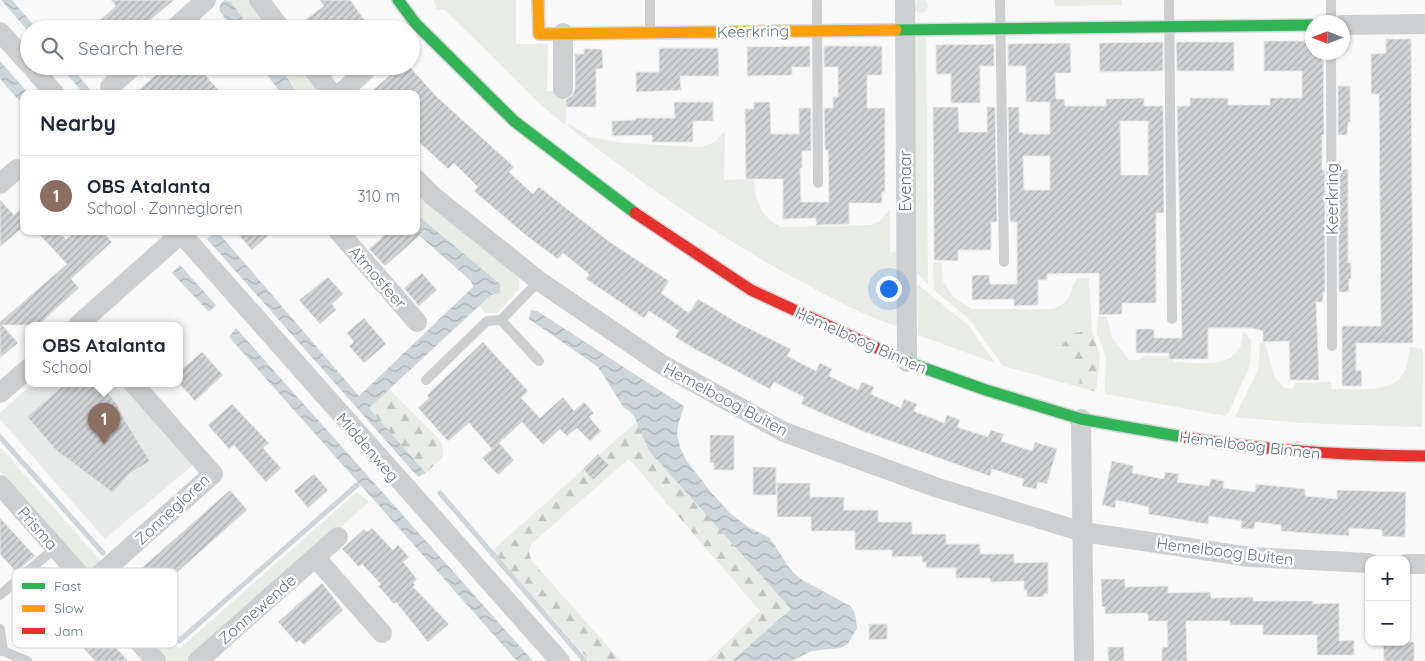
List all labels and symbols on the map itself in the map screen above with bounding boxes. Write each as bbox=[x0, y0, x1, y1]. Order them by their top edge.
north arrow bbox=[1305, 15, 1350, 60]
street label: Keerkring bbox=[717, 20, 789, 42]
street label: Evenaar bbox=[895, 150, 915, 212]
street label: Keerkring bbox=[1322, 163, 1342, 235]
street label: Atmosfeer bbox=[345, 241, 411, 313]
your location bbox=[876, 276, 902, 302]
street label: Hemelboog Binnen bbox=[792, 302, 930, 378]
street label: Hemelboog Buiten bbox=[660, 358, 792, 440]
pin: 1 bbox=[88, 403, 120, 444]
street label: Middenweg bbox=[332, 408, 404, 486]
street label: Hemelboog Binnen bbox=[1178, 426, 1322, 464]
street label: Zonnegloren bbox=[131, 469, 213, 549]
street label: Prisma bbox=[14, 502, 62, 554]
street label: Hemelboog Buiten bbox=[1155, 533, 1295, 569]
legend bbox=[12, 568, 178, 648]
street label: Zonnewende bbox=[214, 570, 300, 648]
text: Fast bbox=[54, 577, 82, 595]
text: Slow bbox=[54, 599, 84, 617]
text: Jam bbox=[54, 622, 83, 640]

